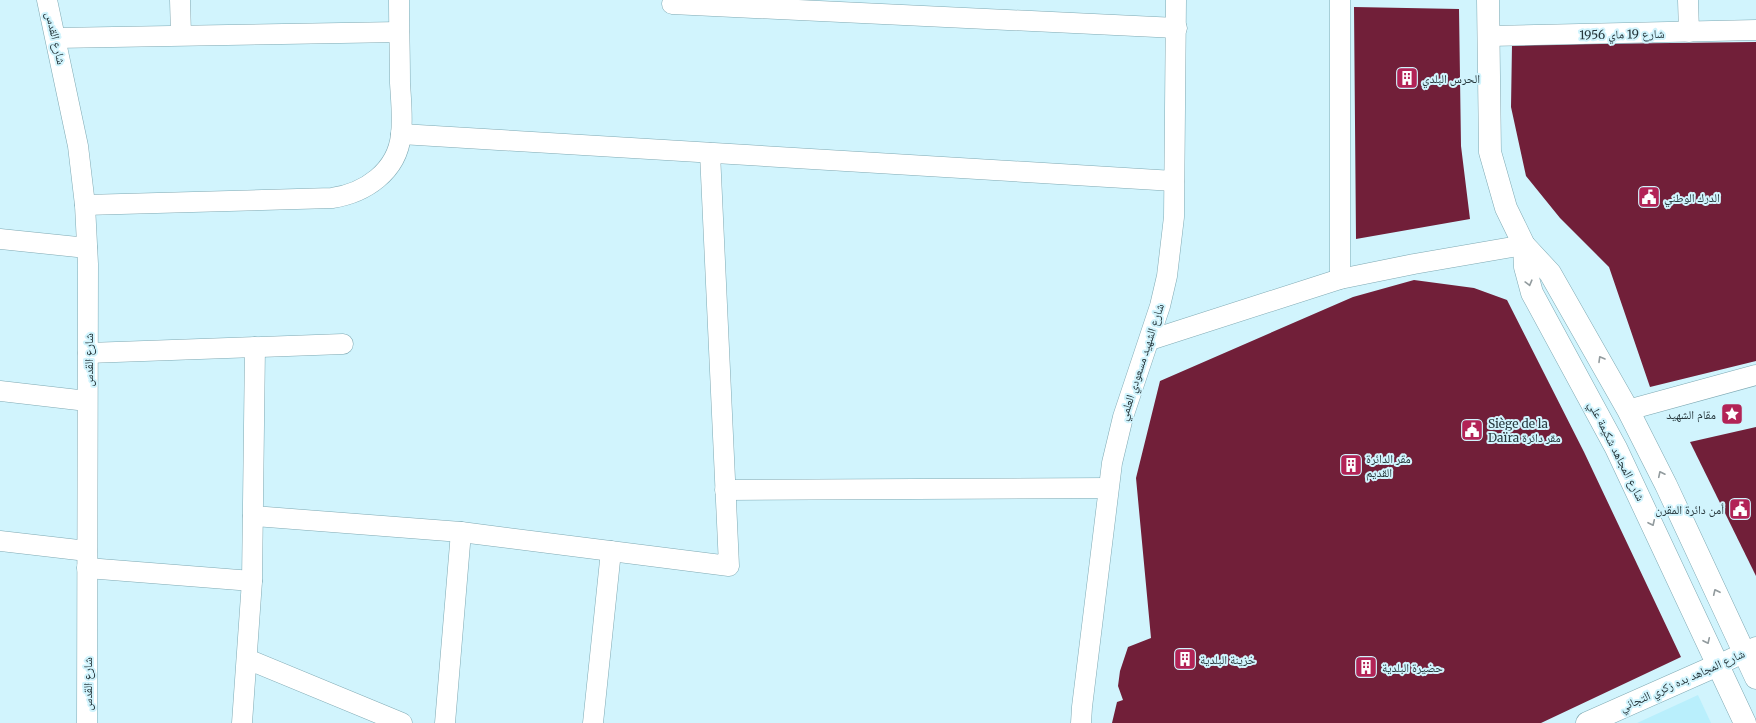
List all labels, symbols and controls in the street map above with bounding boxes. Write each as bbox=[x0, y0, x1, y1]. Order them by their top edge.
street label: شارع القدس bbox=[42, 10, 69, 66]
street label: شارع 19 ماي 1956 bbox=[1579, 26, 1665, 45]
building icon: الحرس البلدي bbox=[1394, 65, 1420, 91]
place label: الحرس البلدي bbox=[1422, 71, 1480, 89]
public building icon: الدرك الوطني bbox=[1636, 184, 1662, 210]
place label: الدرك الوطني bbox=[1664, 190, 1720, 208]
one-way arrow bbox=[1524, 280, 1533, 287]
street label: شارع الشهيد مسعودي العلمي bbox=[1115, 301, 1170, 423]
street label: شارع القدس bbox=[81, 333, 97, 387]
one-way arrow bbox=[1598, 356, 1605, 363]
street label: شارع المجاهد شكيمة علي bbox=[1583, 399, 1649, 505]
place icon: مقام الشهيد bbox=[1719, 401, 1745, 427]
place label: مقام الشهيد bbox=[1666, 407, 1716, 423]
place label: Siège de la Daïra مقر دائرة bbox=[1488, 416, 1561, 445]
public building icon: Siège de la Daïra مقر دائرة bbox=[1459, 417, 1485, 443]
place label: مقر الدائرة القديم bbox=[1366, 451, 1411, 481]
building icon: مقر الدائرة القديم bbox=[1338, 452, 1364, 478]
one-way arrow bbox=[1658, 471, 1666, 479]
public building icon: أمن دائرة المقرن bbox=[1727, 496, 1753, 522]
place label: أمن دائرة المقرن bbox=[1655, 502, 1724, 517]
one-way arrow bbox=[1647, 519, 1655, 527]
one-way arrow bbox=[1713, 589, 1721, 596]
one-way arrow bbox=[1702, 637, 1710, 645]
building icon: خزينة البلدية bbox=[1172, 646, 1198, 672]
street label: شارع المجاهد بده زكري التجاني bbox=[1617, 646, 1748, 717]
place label: خزينة البلدية bbox=[1200, 652, 1256, 667]
building icon: حضيرة البلدية bbox=[1353, 654, 1379, 680]
street label: شارع القدس bbox=[80, 657, 96, 711]
place label: حضيرة البلدية bbox=[1382, 660, 1443, 675]

